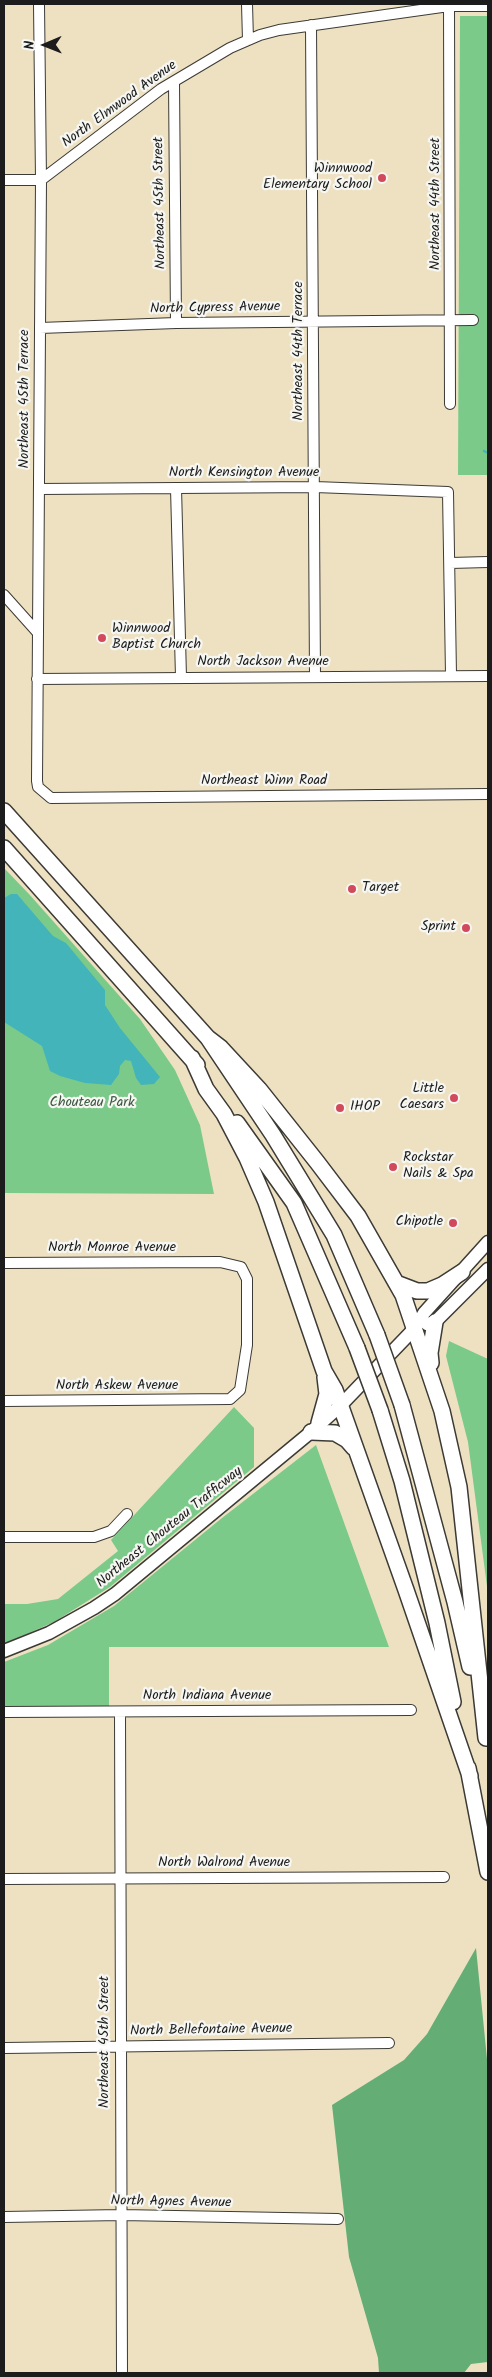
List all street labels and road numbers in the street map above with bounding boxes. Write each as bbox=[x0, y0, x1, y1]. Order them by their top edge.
street label: North Elmwood Avenue bbox=[59, 58, 181, 152]
street label: Northeast 45th Street bbox=[151, 137, 171, 269]
street label: Northeast 44th Street bbox=[429, 138, 445, 270]
street label: Northeast 44th Terrace bbox=[292, 281, 308, 421]
street label: North Cypress Avenue bbox=[150, 299, 280, 319]
street label: Northeast 45th Terrace bbox=[18, 329, 34, 469]
street label: North Kensington Avenue bbox=[169, 466, 319, 482]
street label: North Jackson Avenue bbox=[197, 655, 329, 671]
street label: Northeast Winn Road bbox=[201, 774, 327, 790]
street label: North Monroe Avenue bbox=[48, 1241, 176, 1257]
street label: North Askew Avenue bbox=[56, 1379, 178, 1395]
street label: Northeast Chouteau Trafficway bbox=[94, 1464, 246, 1592]
street label: North Indiana Avenue bbox=[143, 1689, 271, 1705]
street label: North Walrond Avenue bbox=[158, 1856, 290, 1872]
street label: Northeast 45th Street bbox=[98, 1976, 114, 2108]
street label: North Bellefontaine Avenue bbox=[130, 2021, 292, 2041]
street label: North Agnes Avenue bbox=[111, 2194, 231, 2212]

